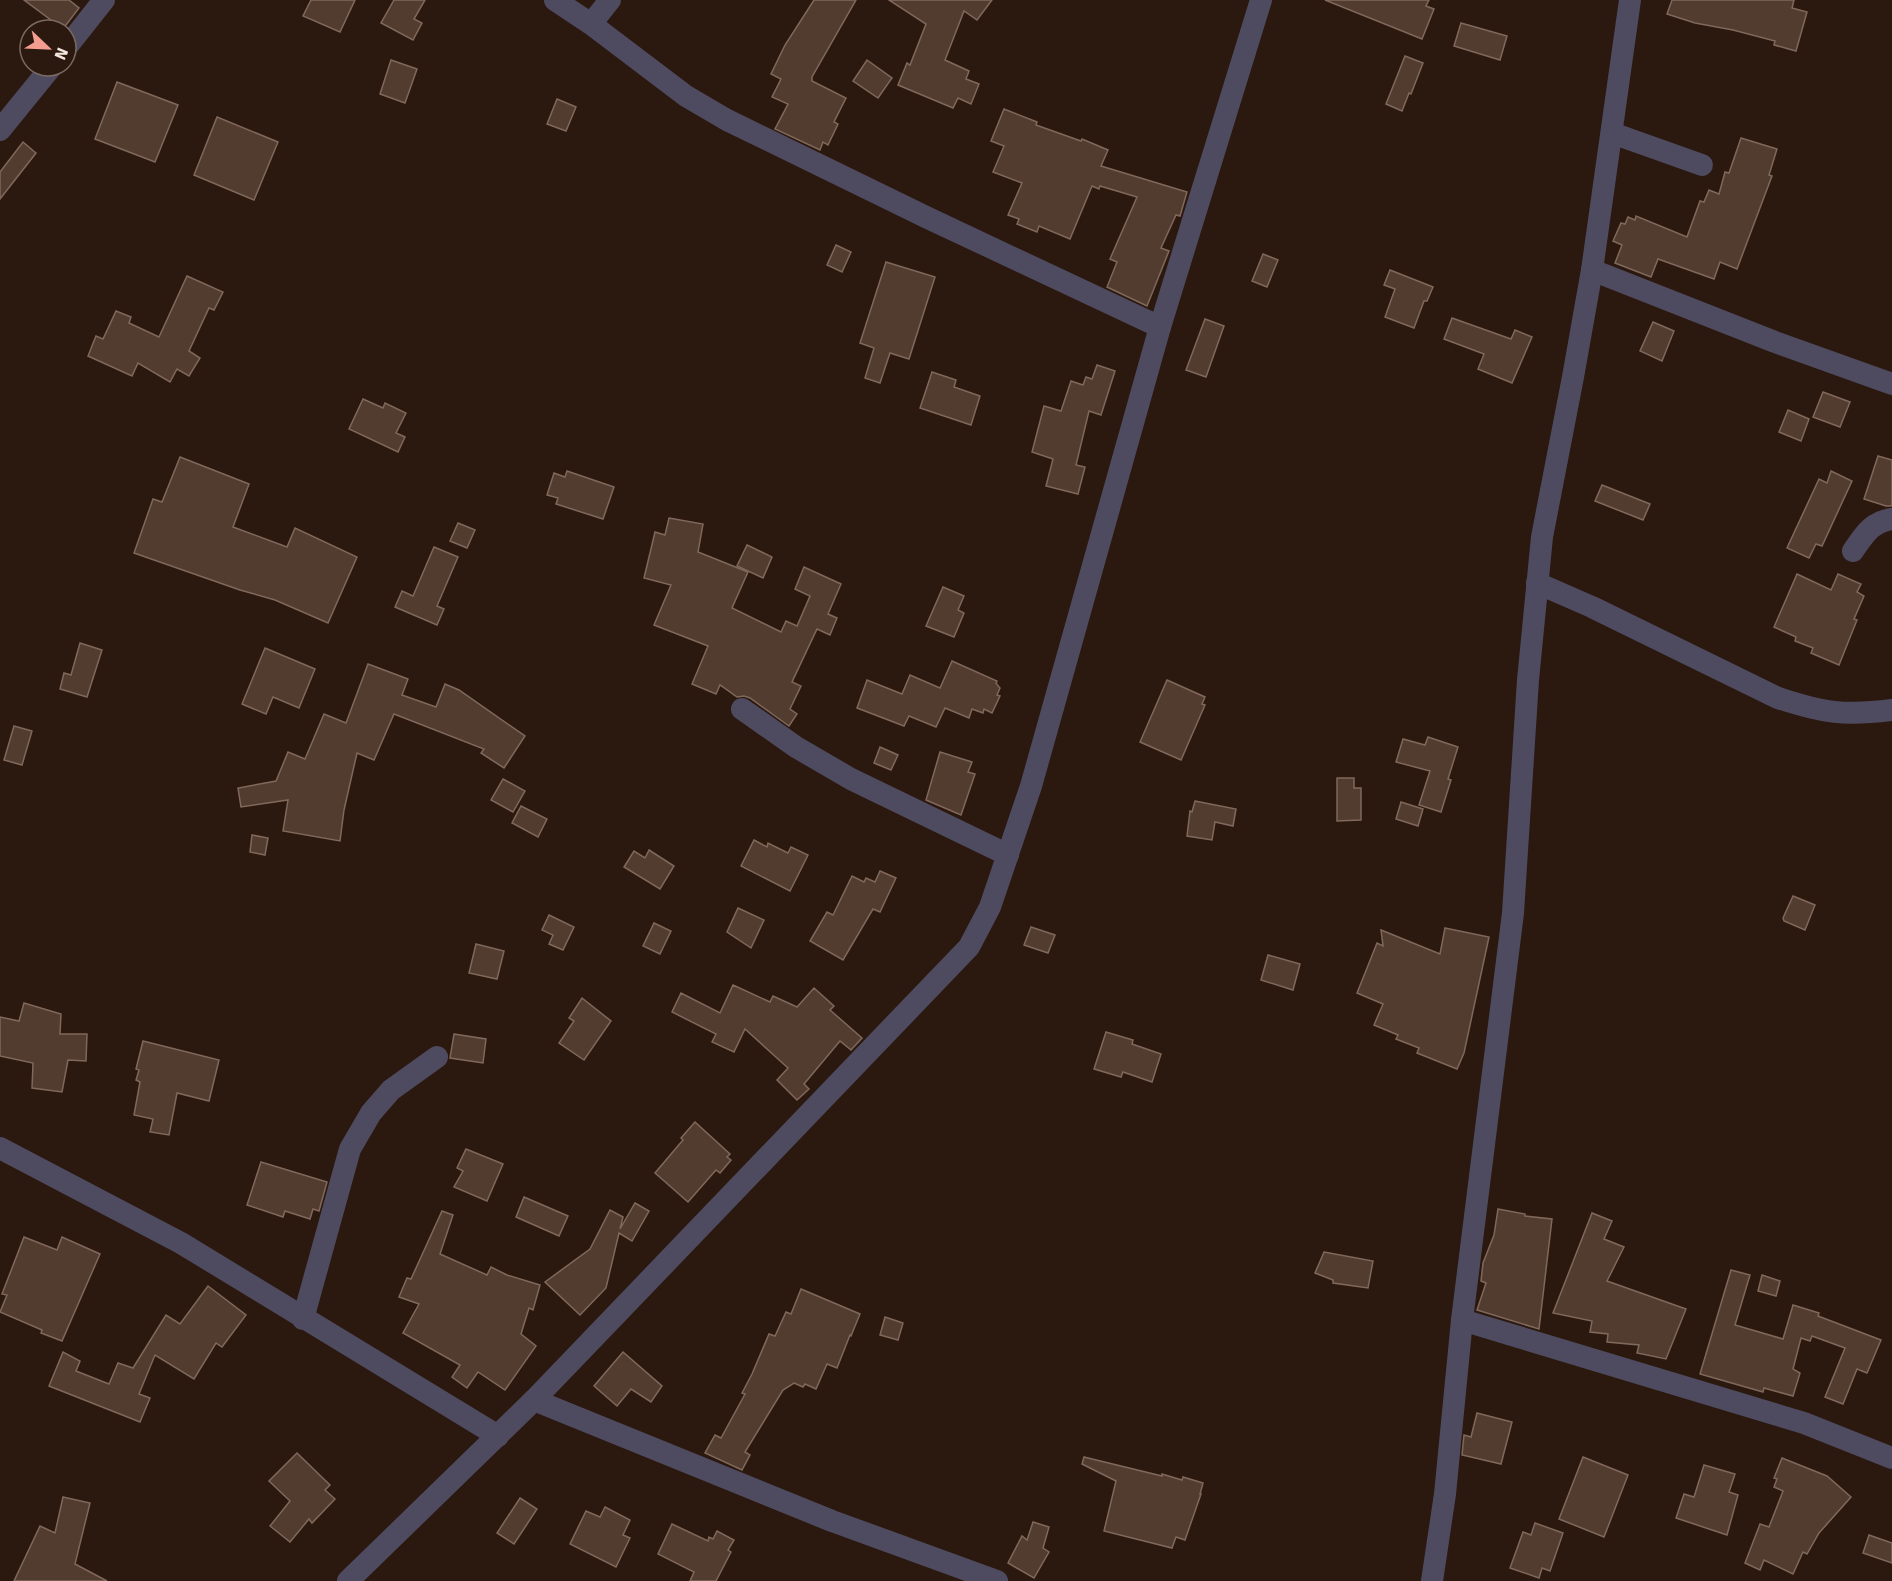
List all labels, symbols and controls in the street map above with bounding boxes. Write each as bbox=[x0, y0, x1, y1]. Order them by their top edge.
north arrow bbox=[18, 18, 78, 78]
text: N bbox=[50, 44, 72, 63]

